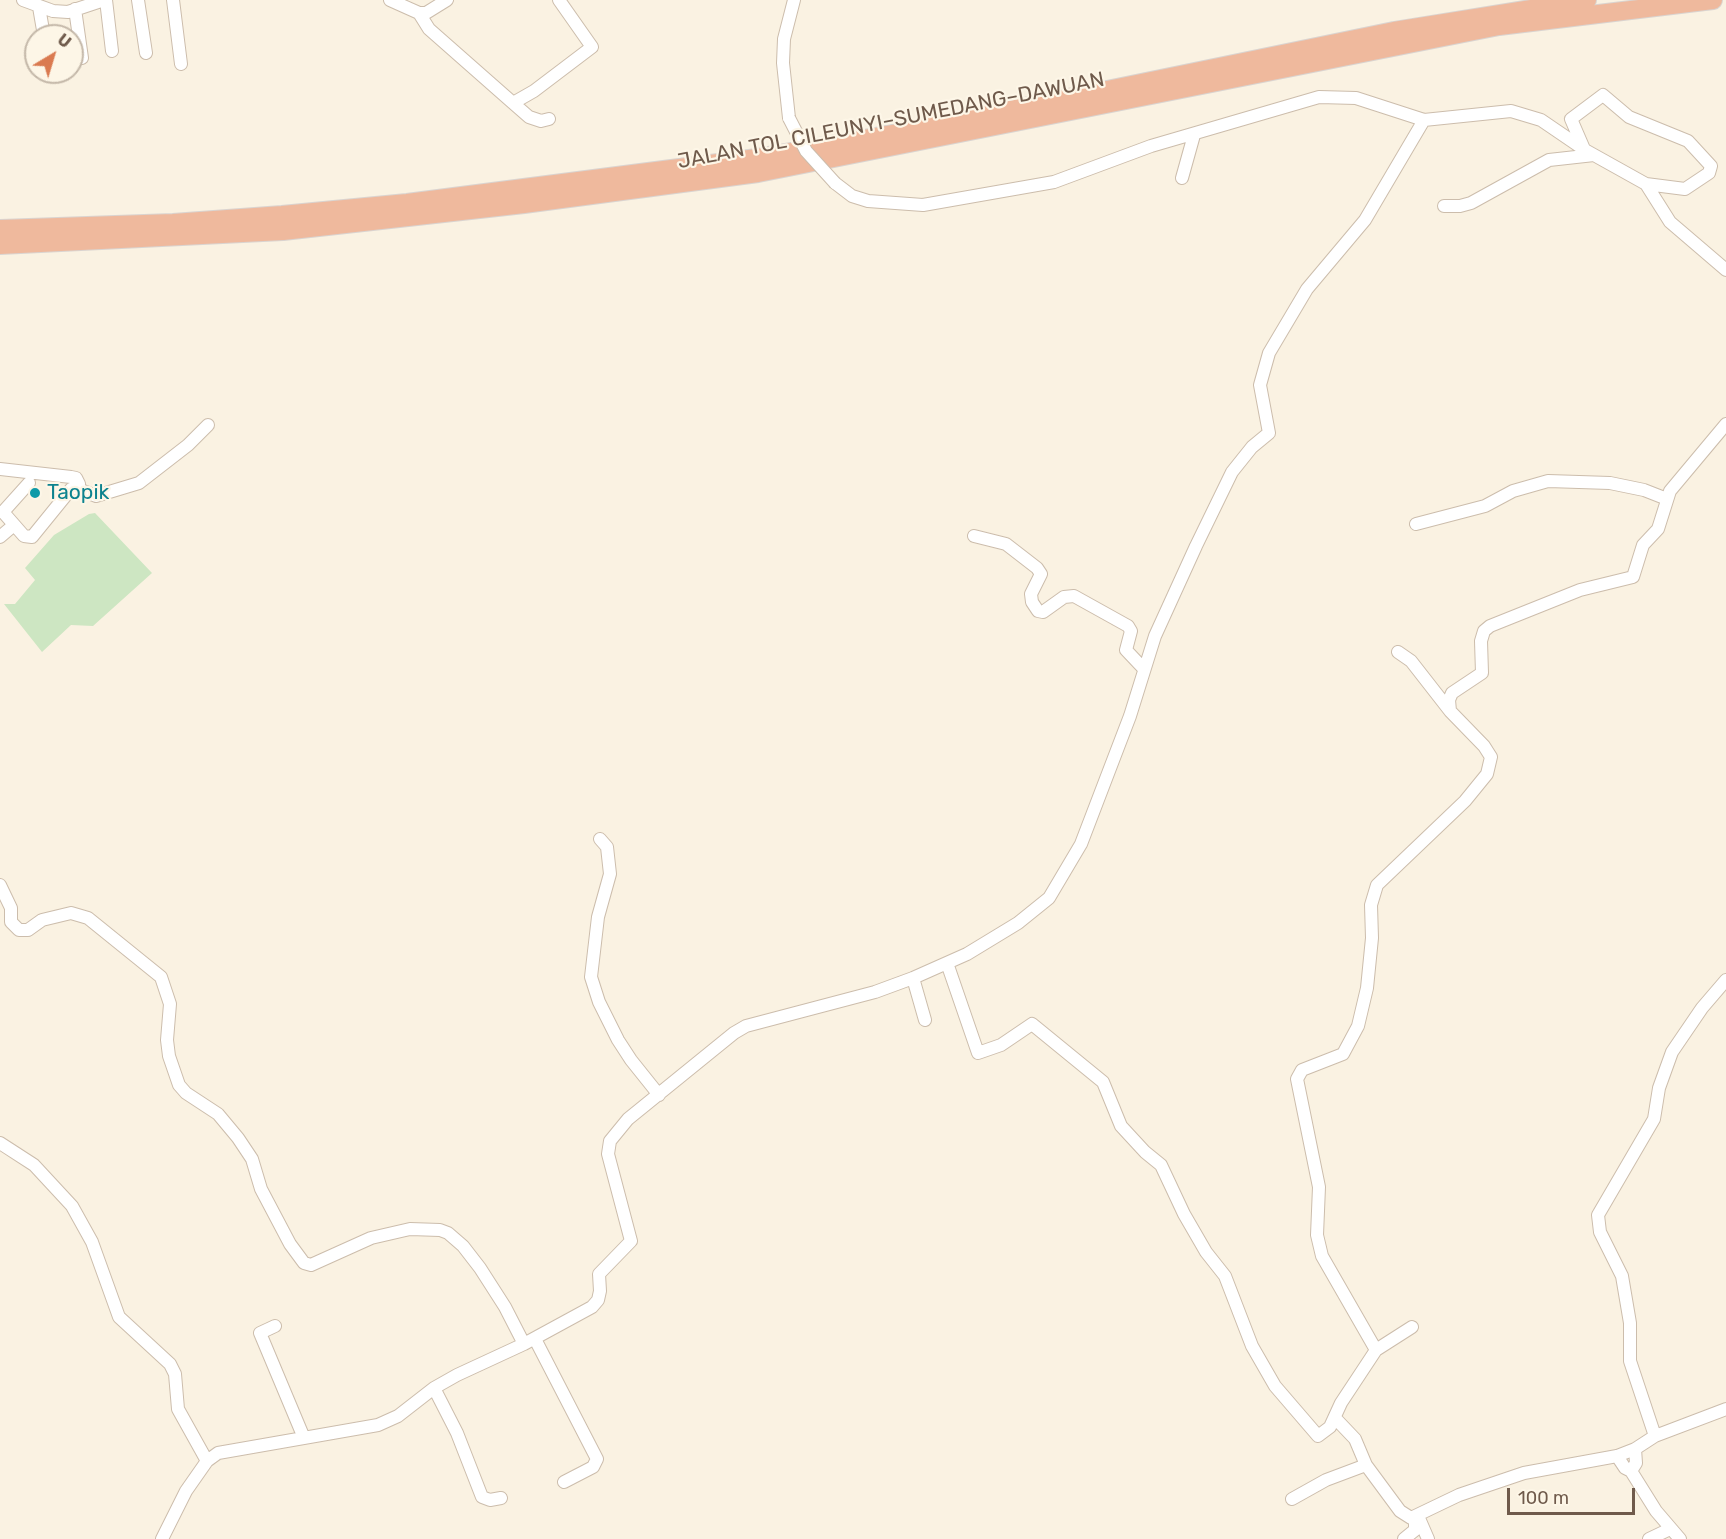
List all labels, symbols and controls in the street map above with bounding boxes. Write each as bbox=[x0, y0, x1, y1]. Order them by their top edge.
north arrow bbox=[24, 24, 84, 84]
text: U bbox=[54, 30, 75, 52]
street label: JALAN TOL CILEUNYI–SUMEDANG–DAWUAN bbox=[676, 67, 1106, 175]
place label: Taopik bbox=[47, 480, 109, 506]
marker: Taopik bbox=[28, 486, 42, 500]
scale bar bbox=[1510, 1476, 1638, 1514]
text: 100 m bbox=[1518, 1487, 1569, 1509]

